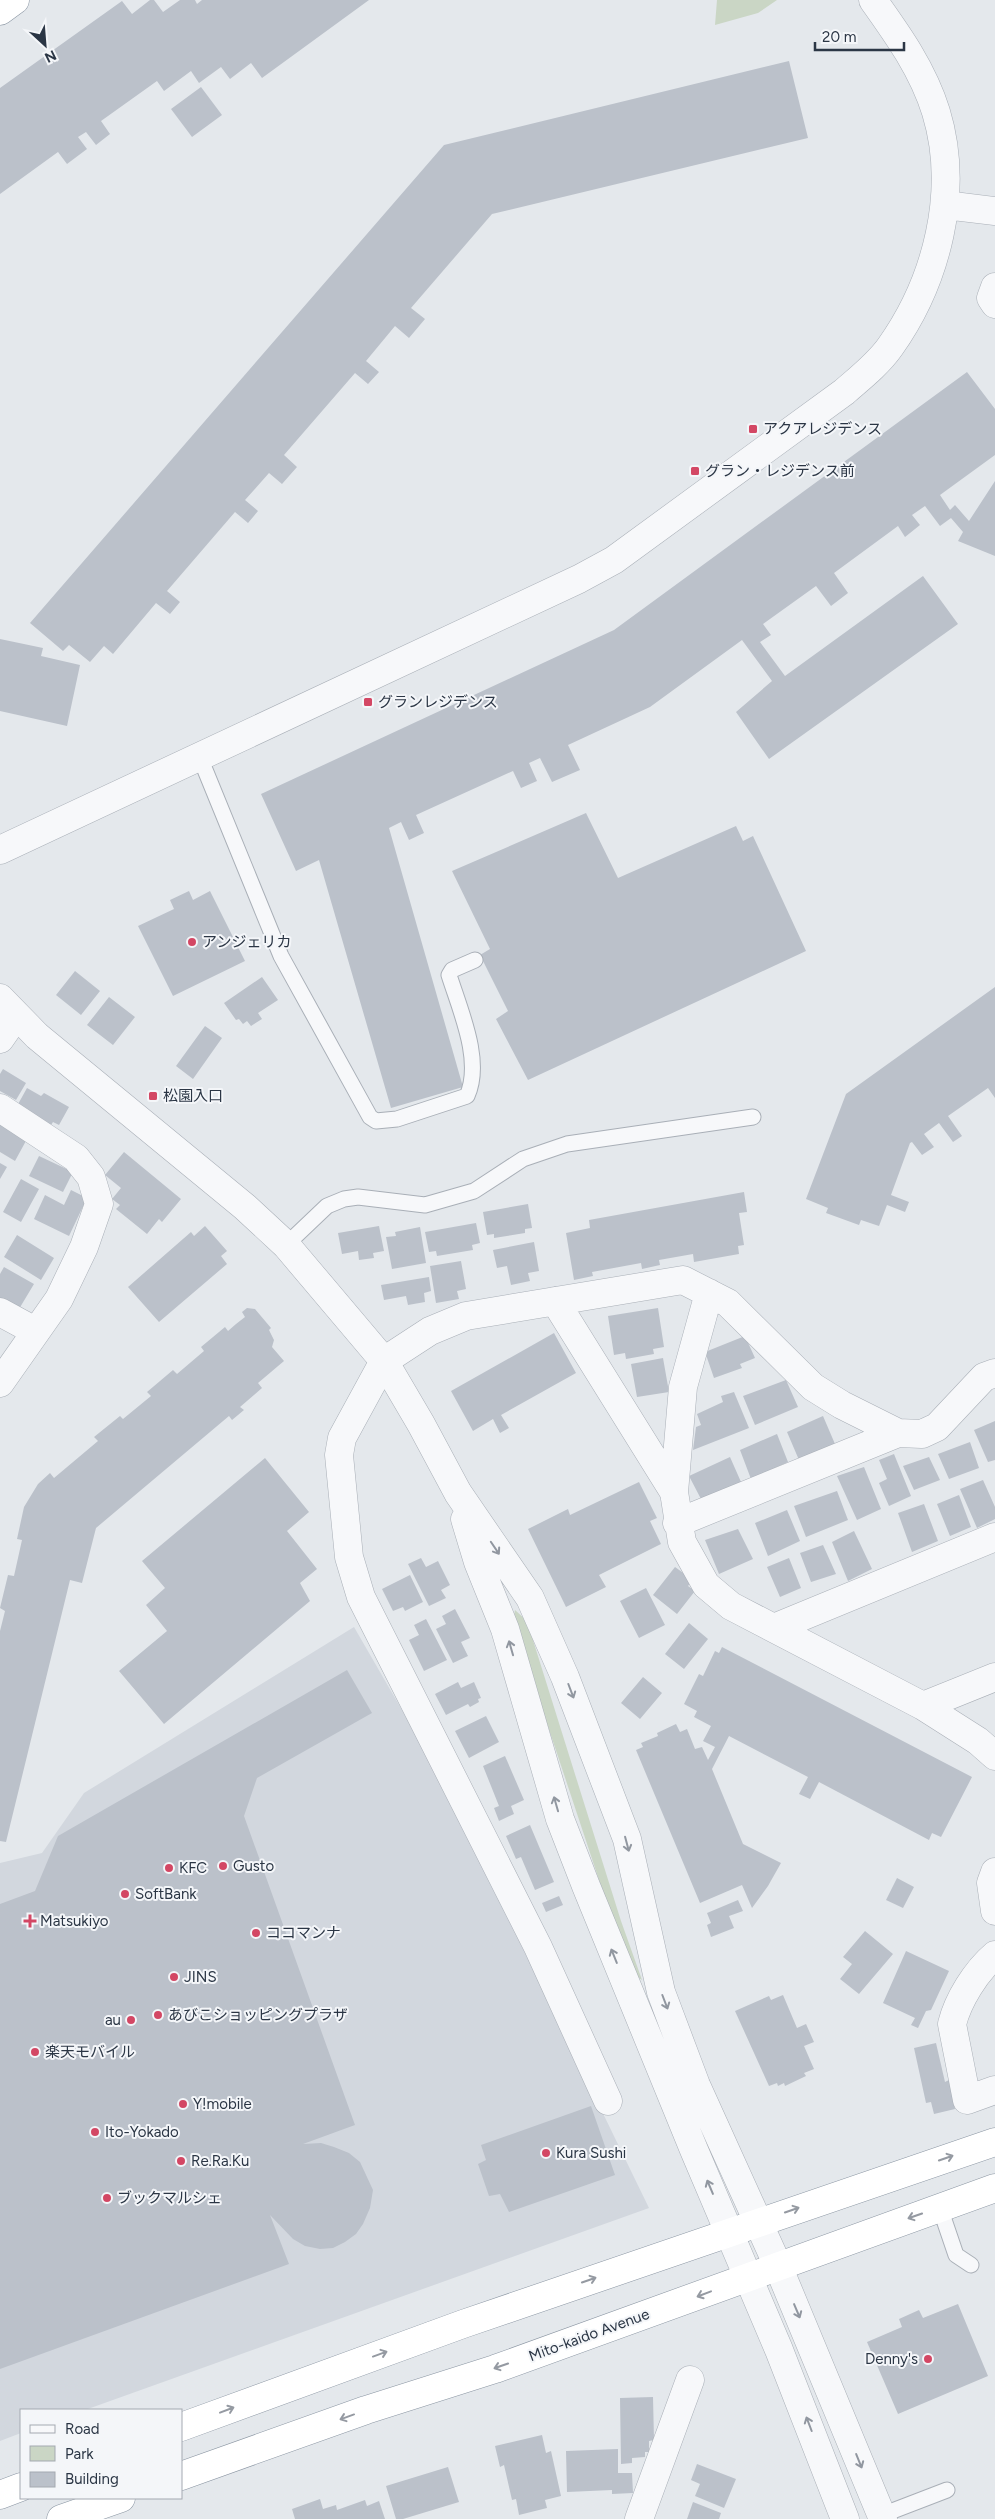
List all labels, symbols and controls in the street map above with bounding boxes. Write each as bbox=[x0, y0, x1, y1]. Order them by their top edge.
north arrow bbox=[20, 20, 70, 70]
scale bar bbox=[815, 20, 904, 52]
text: 20 m bbox=[822, 28, 856, 46]
text: N bbox=[42, 46, 59, 66]
place label: アクアレジデンス bbox=[763, 420, 882, 438]
marker: アクアレジデンス bbox=[747, 423, 759, 435]
place label: グラン・レジデンス前 bbox=[705, 462, 855, 480]
marker: グラン・レジデンス前 bbox=[689, 465, 701, 477]
place label: グランレジデンス bbox=[378, 693, 498, 711]
marker: グランレジデンス bbox=[362, 696, 374, 708]
place label: アンジェリカ bbox=[202, 933, 291, 951]
marker: アンジェリカ bbox=[186, 936, 198, 948]
place label: 松園入口 bbox=[163, 1087, 223, 1105]
marker: 松園入口 bbox=[147, 1090, 159, 1102]
one-way arrow bbox=[490, 1541, 500, 1555]
one-way arrow bbox=[505, 1641, 515, 1657]
one-way arrow bbox=[567, 1683, 576, 1698]
one-way arrow bbox=[551, 1797, 561, 1813]
one-way arrow bbox=[623, 1835, 633, 1851]
place label: Gusto bbox=[233, 1857, 274, 1875]
place label: KFC bbox=[179, 1859, 207, 1877]
marker: Gusto bbox=[217, 1860, 229, 1872]
marker: KFC bbox=[163, 1862, 175, 1874]
place label: SoftBank bbox=[135, 1885, 197, 1903]
marker: SoftBank bbox=[119, 1888, 131, 1900]
place label: Matsukiyo bbox=[40, 1912, 109, 1930]
marker: Matsukiyo bbox=[24, 1915, 36, 1927]
place label: ココマンナ bbox=[266, 1924, 341, 1942]
marker: ココマンナ bbox=[250, 1927, 262, 1939]
one-way arrow bbox=[609, 1949, 619, 1964]
place label: JINS bbox=[184, 1968, 217, 1986]
marker: JINS bbox=[168, 1971, 180, 1983]
one-way arrow bbox=[661, 1993, 670, 2009]
place label: あびこショッピングプラザ bbox=[168, 2006, 348, 2024]
marker: あびこショッピングプラザ bbox=[152, 2009, 164, 2021]
place label: au bbox=[105, 2011, 121, 2029]
marker: au bbox=[125, 2014, 137, 2026]
place label: 楽天モバイル bbox=[45, 2043, 135, 2061]
marker: 楽天モバイル bbox=[29, 2046, 41, 2058]
place label: Y!mobile bbox=[193, 2095, 252, 2113]
marker: Y!mobile bbox=[177, 2098, 189, 2110]
place label: Ito-Yokado bbox=[105, 2123, 179, 2141]
marker: Ito-Yokado bbox=[89, 2126, 101, 2138]
place label: Kura Sushi bbox=[556, 2144, 626, 2162]
marker: Kura Sushi bbox=[540, 2147, 552, 2159]
place label: Re.Ra.Ku bbox=[191, 2152, 249, 2170]
one-way arrow bbox=[937, 2153, 953, 2162]
marker: Re.Ra.Ku bbox=[175, 2155, 187, 2167]
one-way arrow bbox=[704, 2180, 714, 2195]
place label: ブックマルシェ bbox=[117, 2189, 222, 2207]
marker: ブックマルシェ bbox=[101, 2192, 113, 2204]
one-way arrow bbox=[783, 2205, 799, 2215]
one-way arrow bbox=[907, 2212, 923, 2222]
one-way arrow bbox=[580, 2275, 596, 2285]
one-way arrow bbox=[696, 2290, 712, 2299]
one-way arrow bbox=[792, 2303, 802, 2318]
street label: Mito-kaido Avenue bbox=[526, 2305, 652, 2365]
one-way arrow bbox=[371, 2349, 387, 2358]
place label: Denny's bbox=[865, 2350, 918, 2368]
marker: Denny's bbox=[922, 2353, 934, 2365]
one-way arrow bbox=[493, 2362, 509, 2372]
one-way arrow bbox=[219, 2405, 234, 2414]
legend bbox=[20, 2409, 182, 2499]
one-way arrow bbox=[339, 2413, 355, 2422]
one-way arrow bbox=[803, 2417, 812, 2432]
text: Road bbox=[65, 2420, 100, 2438]
text: Park bbox=[65, 2445, 94, 2463]
one-way arrow bbox=[855, 2453, 864, 2468]
text: Building bbox=[65, 2470, 119, 2488]

